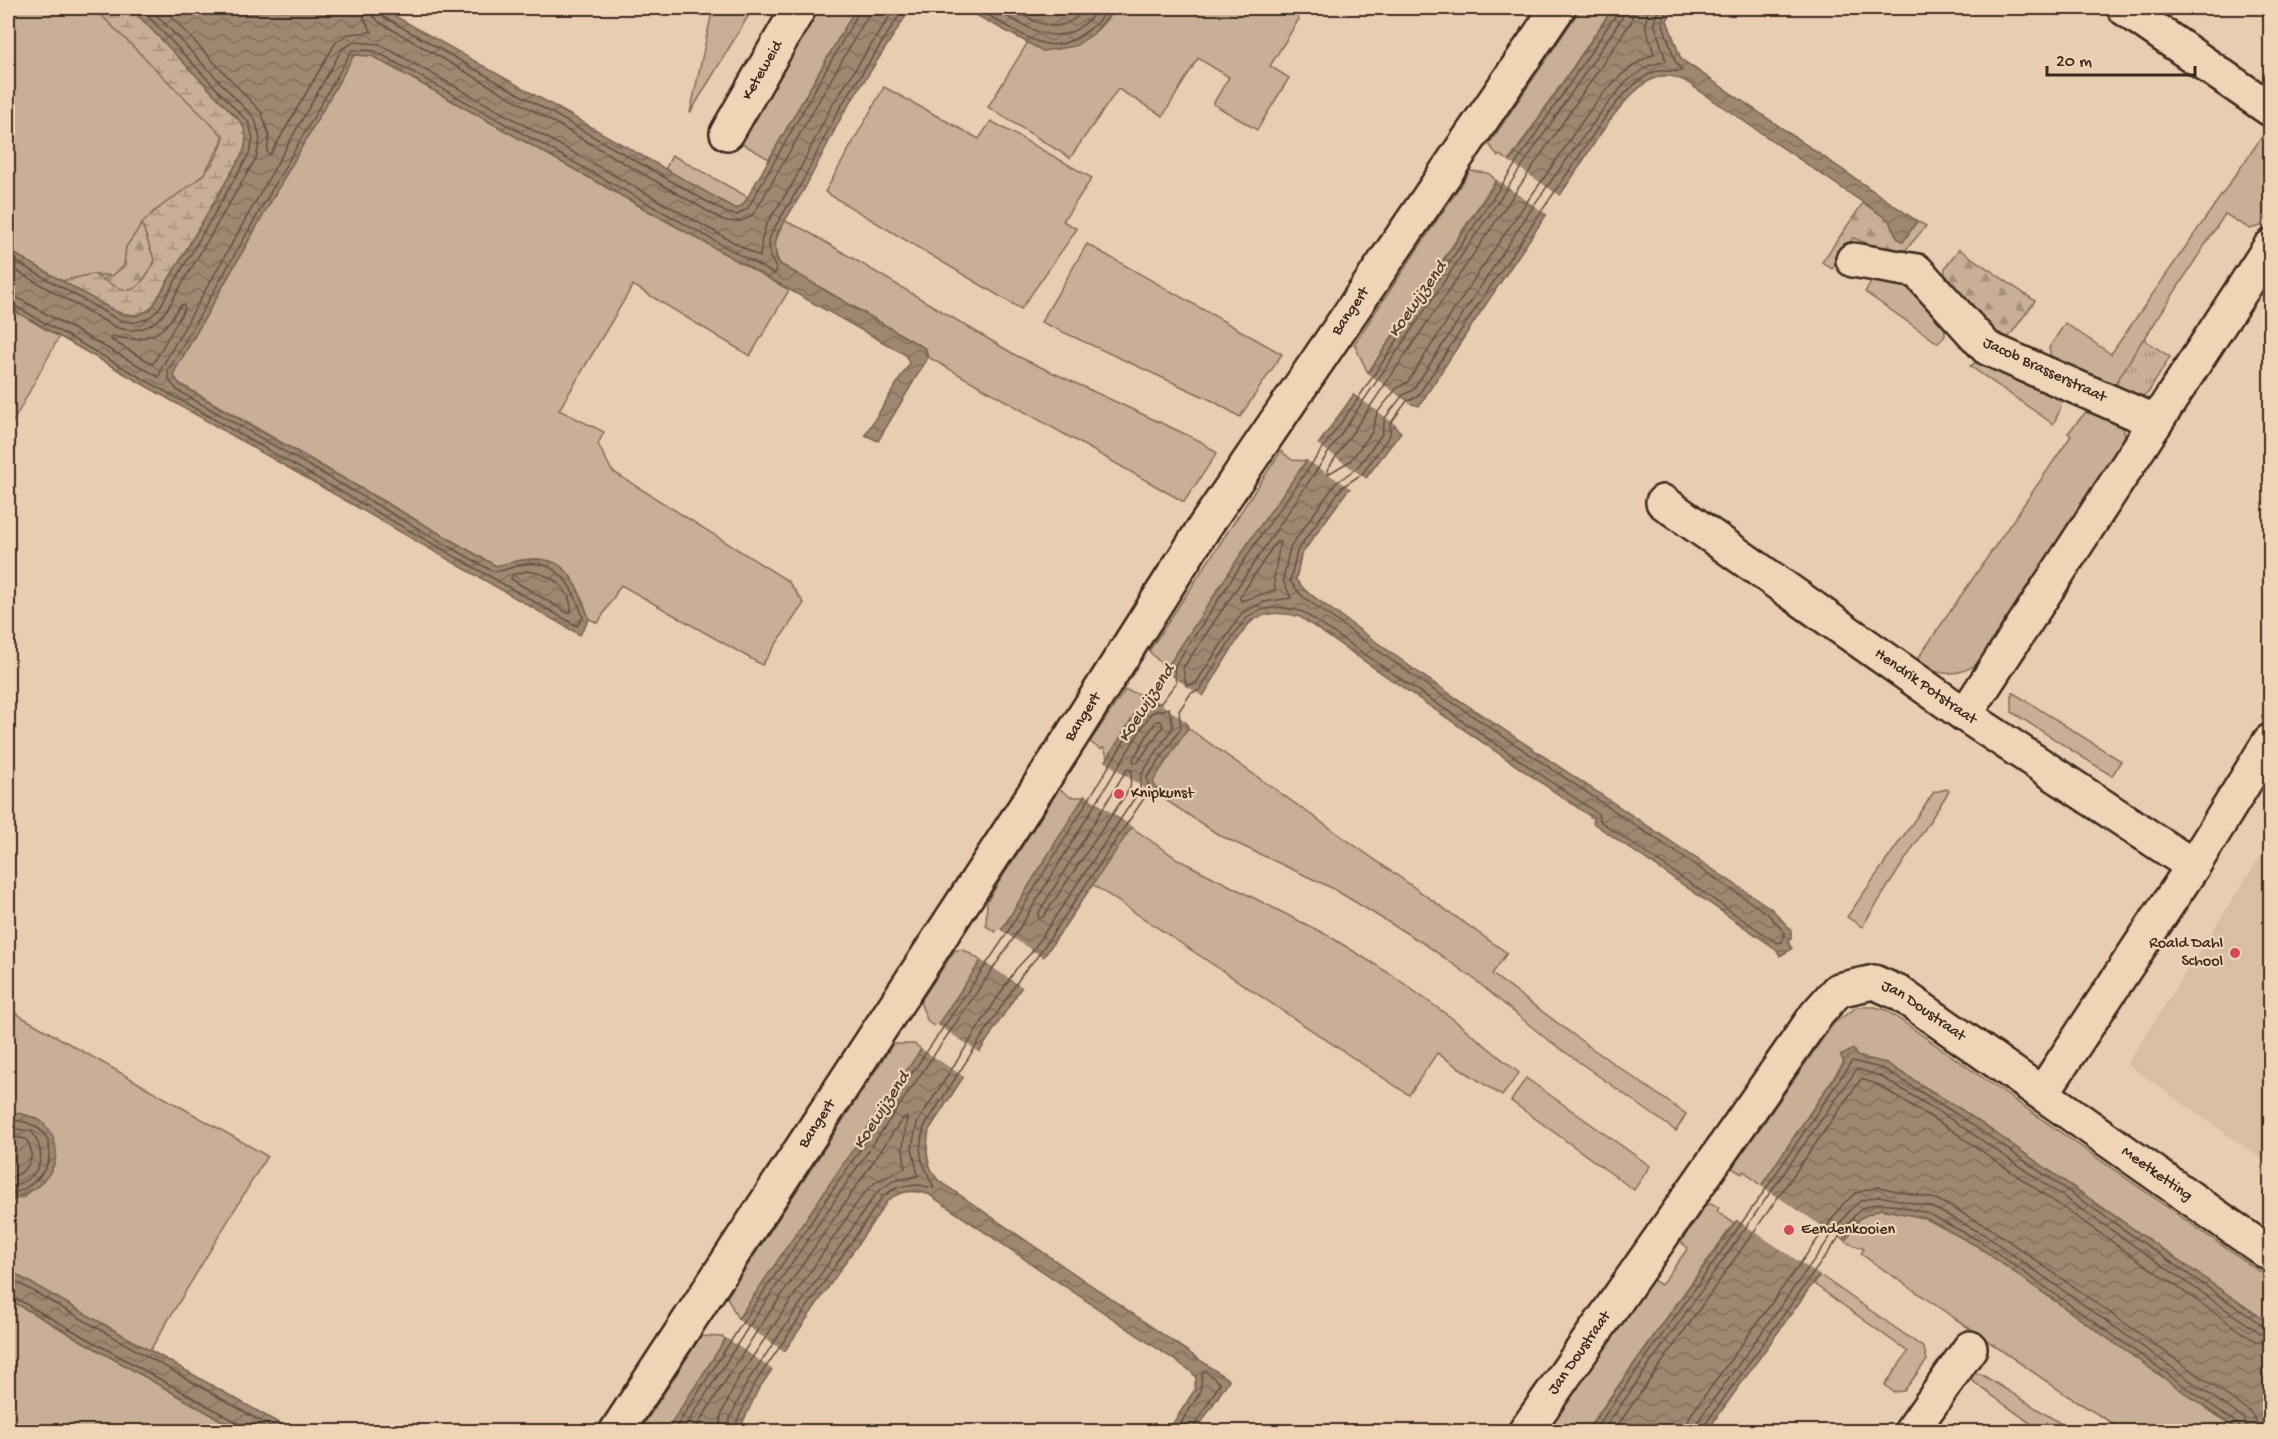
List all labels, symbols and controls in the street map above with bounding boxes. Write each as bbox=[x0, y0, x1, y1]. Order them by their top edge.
street label: Keteweid bbox=[738, 36, 788, 104]
scale bar bbox=[2047, 39, 2196, 77]
text: 20 m bbox=[2056, 52, 2092, 73]
water label: Koewijzend bbox=[1384, 256, 1453, 342]
street label: Bangert bbox=[1327, 283, 1375, 340]
street label: Jacob Brasserstraat bbox=[1979, 334, 2110, 409]
street label: Hendrik Potstraat bbox=[1871, 645, 1981, 730]
water label: Koewijzend bbox=[1114, 659, 1181, 747]
street label: Bangert bbox=[1060, 688, 1107, 746]
place label: Knipkunst bbox=[1131, 785, 1195, 804]
marker: Knipkunst bbox=[1112, 787, 1126, 801]
place label: Roald Dahl School bbox=[2149, 935, 2223, 972]
marker: Roald Dahl School bbox=[2228, 946, 2242, 960]
street label: Jan Doustraat bbox=[1878, 977, 1970, 1047]
water label: Koewijzend bbox=[849, 1066, 916, 1154]
street label: Bangert bbox=[794, 1095, 841, 1153]
street label: Meetketting bbox=[2117, 1143, 2196, 1206]
place label: Eendenkooien bbox=[1801, 1221, 1896, 1240]
marker: Eendenkooien bbox=[1782, 1223, 1796, 1237]
street label: Jan Doustraat bbox=[1544, 1307, 1616, 1399]

